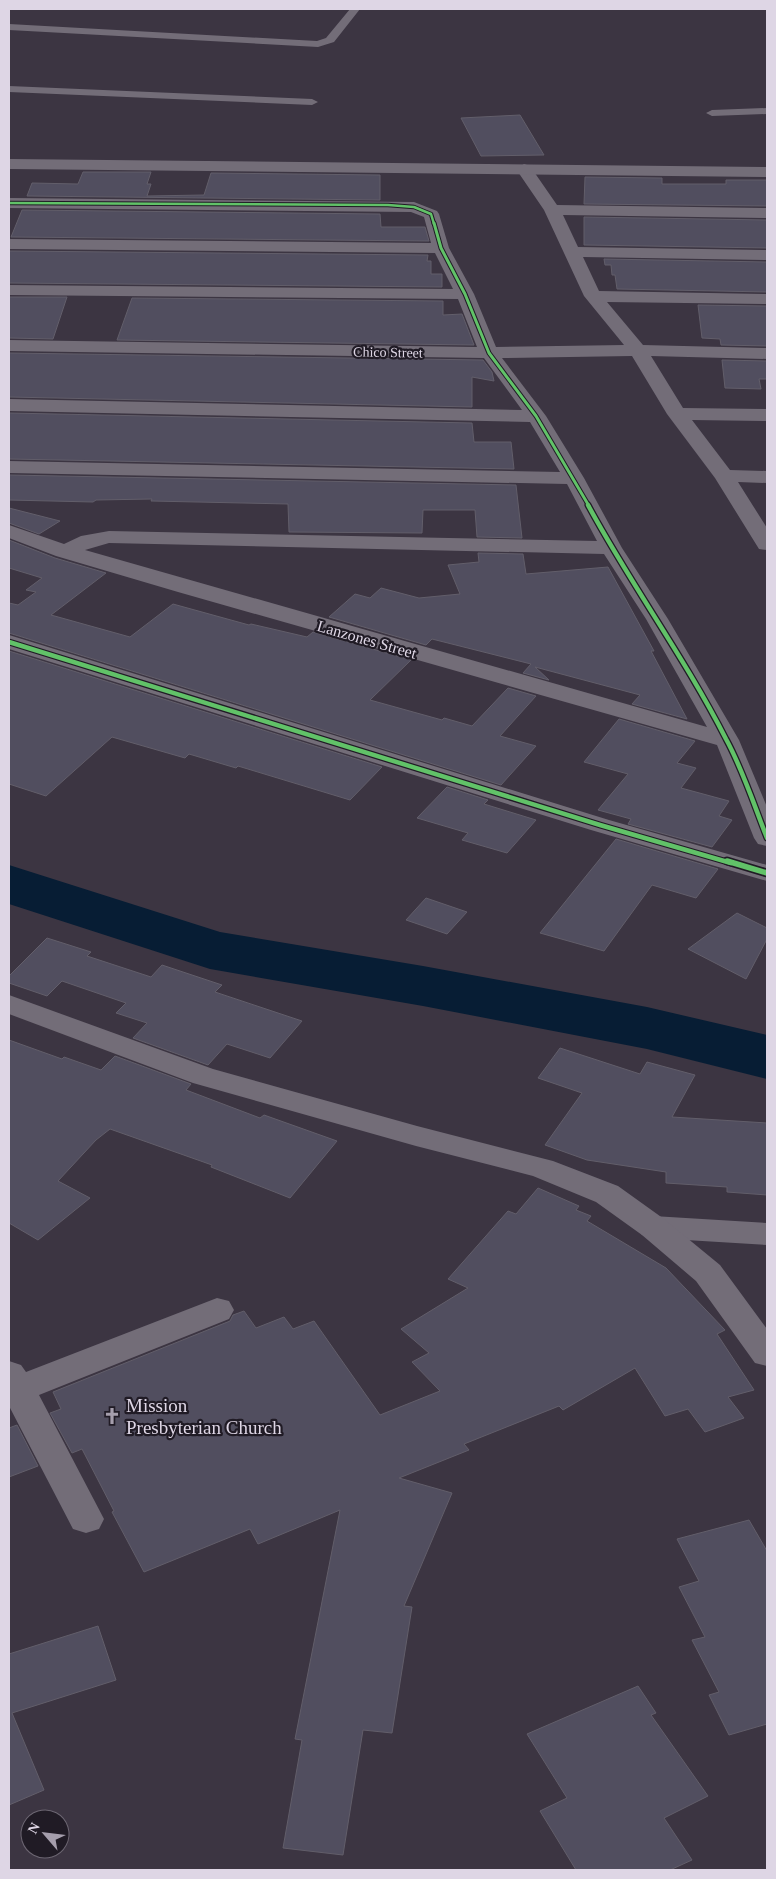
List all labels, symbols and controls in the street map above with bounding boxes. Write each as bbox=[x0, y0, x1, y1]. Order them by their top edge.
street label: Chico Street bbox=[353, 344, 423, 361]
street label: Lanzones Street bbox=[315, 617, 419, 662]
place label: Mission Presbyterian Church bbox=[126, 1395, 282, 1438]
church icon: Mission Presbyterian Church bbox=[102, 1406, 122, 1426]
north arrow bbox=[20, 1809, 70, 1859]
text: N bbox=[25, 1820, 43, 1836]

